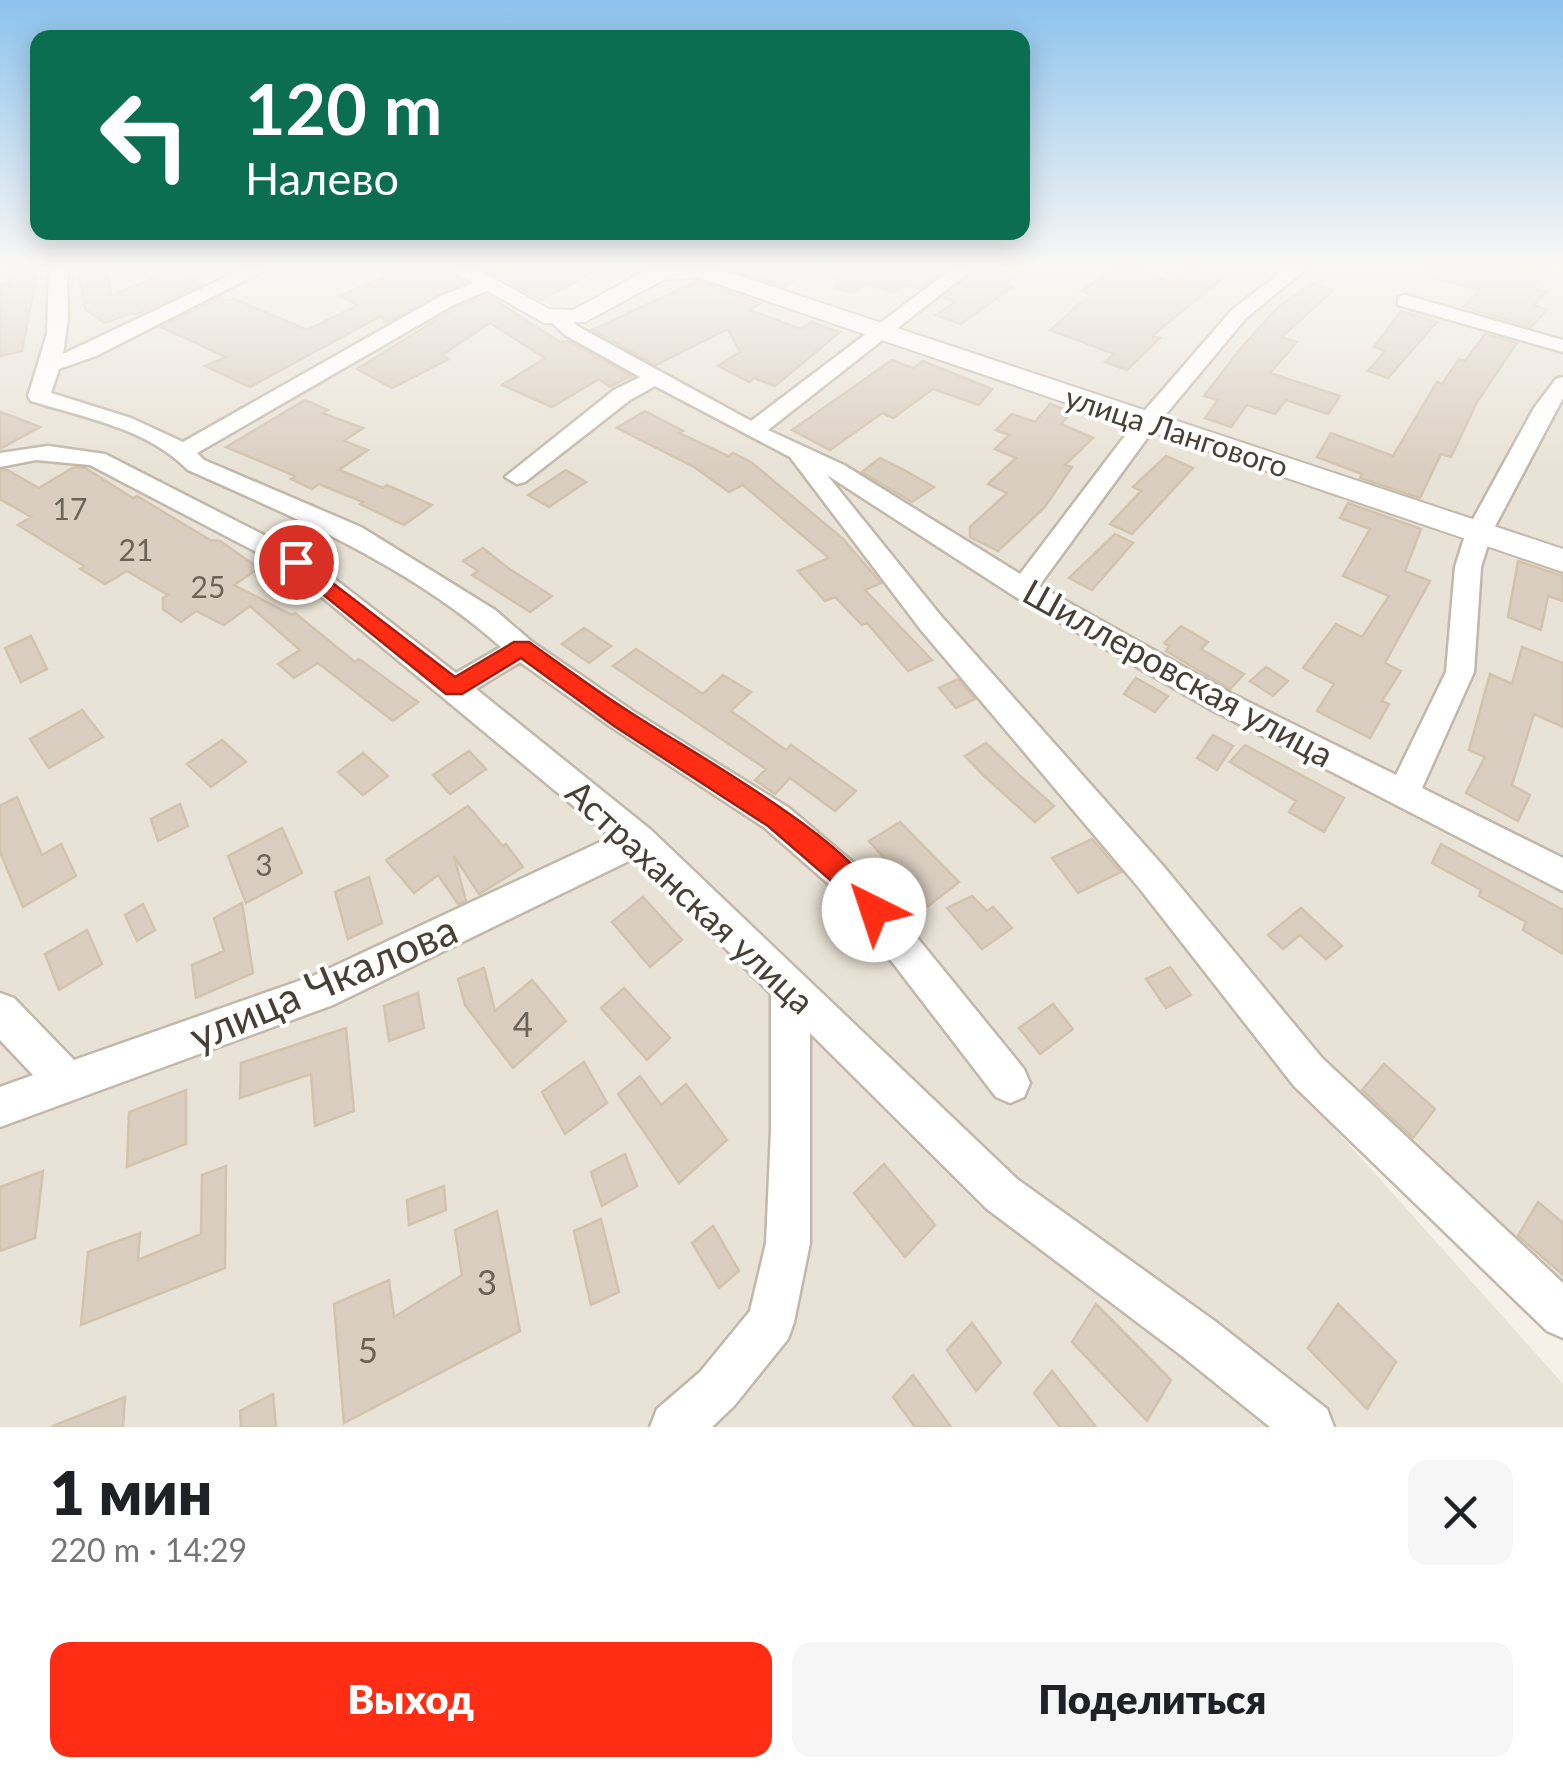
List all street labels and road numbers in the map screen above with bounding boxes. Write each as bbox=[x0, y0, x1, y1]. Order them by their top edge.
street label: улица Лангового bbox=[1061, 378, 1293, 484]
street label: Шиллеровская улица bbox=[1017, 569, 1341, 775]
street label: Астраханская улица bbox=[559, 770, 823, 1022]
street label: улица Чкалова bbox=[182, 903, 464, 1061]

